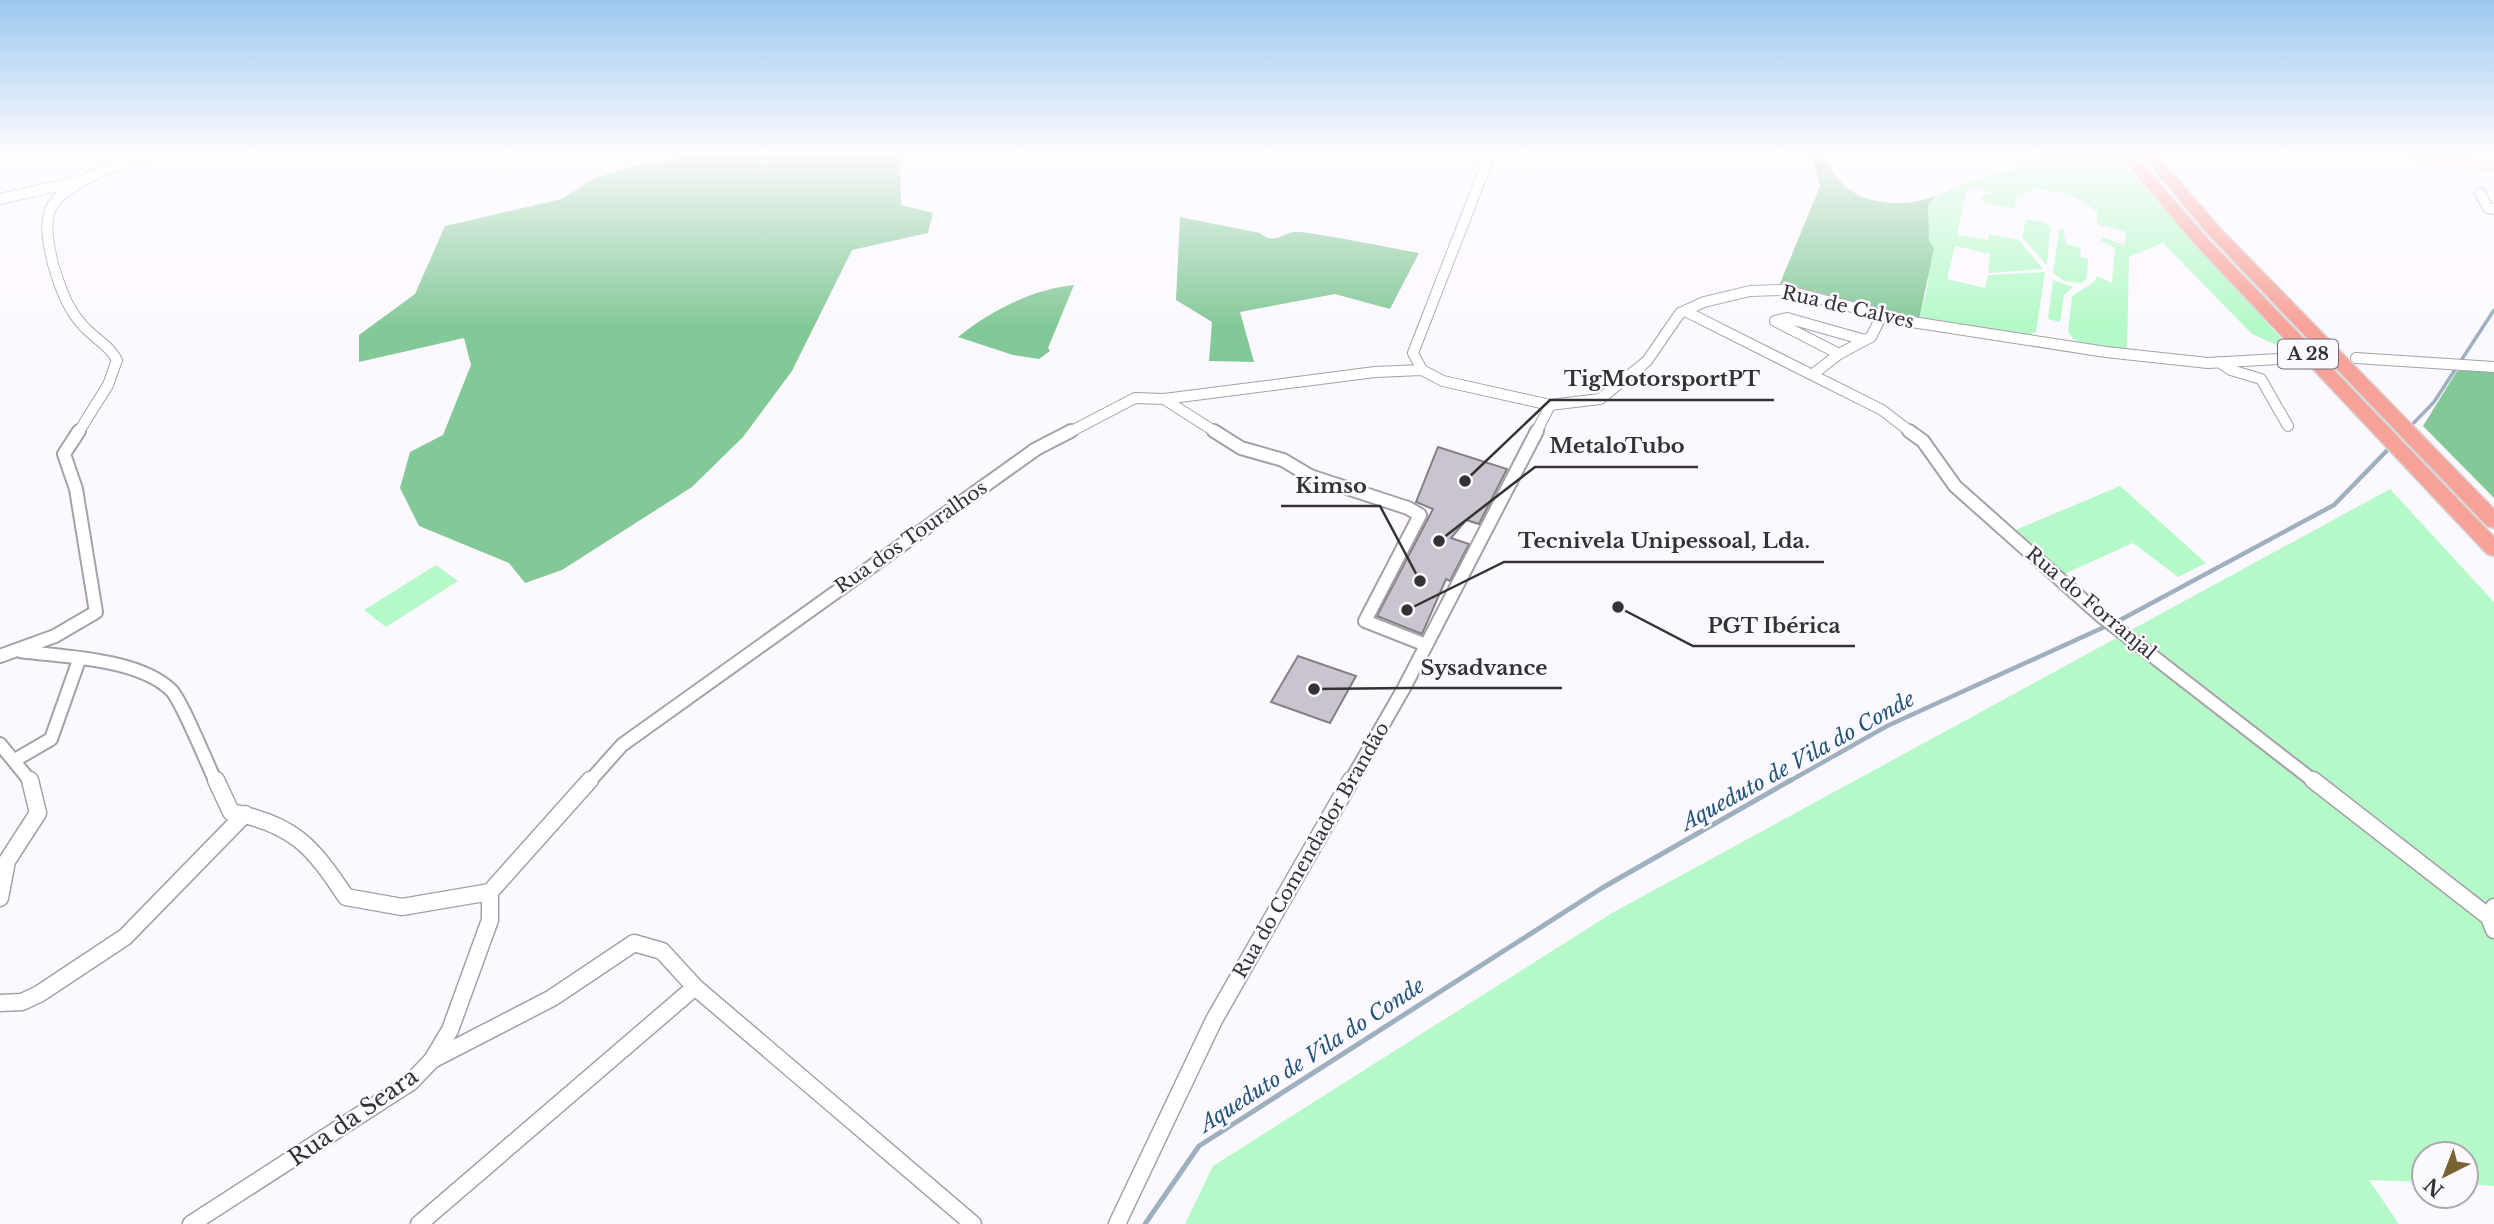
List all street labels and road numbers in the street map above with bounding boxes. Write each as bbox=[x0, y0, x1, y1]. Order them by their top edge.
street label: Rua de Calves bbox=[1780, 281, 1916, 333]
road number: A 28 bbox=[2278, 340, 2338, 368]
street label: Rua dos Touralhos bbox=[831, 476, 991, 598]
street label: Rua do Forranjal bbox=[2021, 542, 2161, 664]
street label: Rua do Comendador Brandão bbox=[1228, 718, 1394, 982]
street label: Rua da Seara bbox=[283, 1062, 423, 1172]

